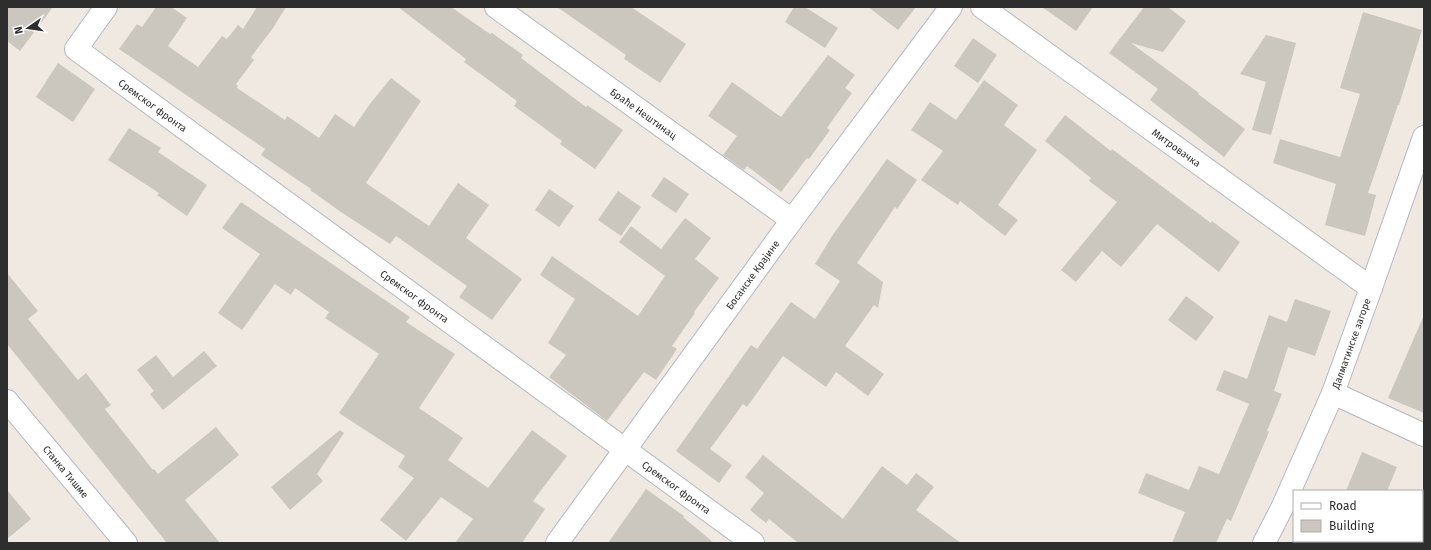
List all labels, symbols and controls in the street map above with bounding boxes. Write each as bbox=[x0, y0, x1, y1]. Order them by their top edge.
north arrow bbox=[8, 8, 48, 48]
text: N bbox=[12, 25, 26, 35]
street label: Сремског фронта bbox=[116, 77, 189, 135]
street label: Браће Нештинац bbox=[608, 86, 679, 142]
street label: Митровачка bbox=[1149, 127, 1203, 170]
street label: Босанске Крајине bbox=[724, 238, 782, 312]
street label: Сремског фронта bbox=[378, 268, 451, 326]
street label: Далматинске загоре bbox=[1330, 297, 1374, 392]
street label: Станка Тишме bbox=[40, 443, 91, 501]
street label: Сремског фронта bbox=[639, 459, 713, 517]
legend bbox=[1293, 490, 1423, 542]
text: Road bbox=[1329, 499, 1357, 513]
text: Building bbox=[1329, 519, 1375, 533]

